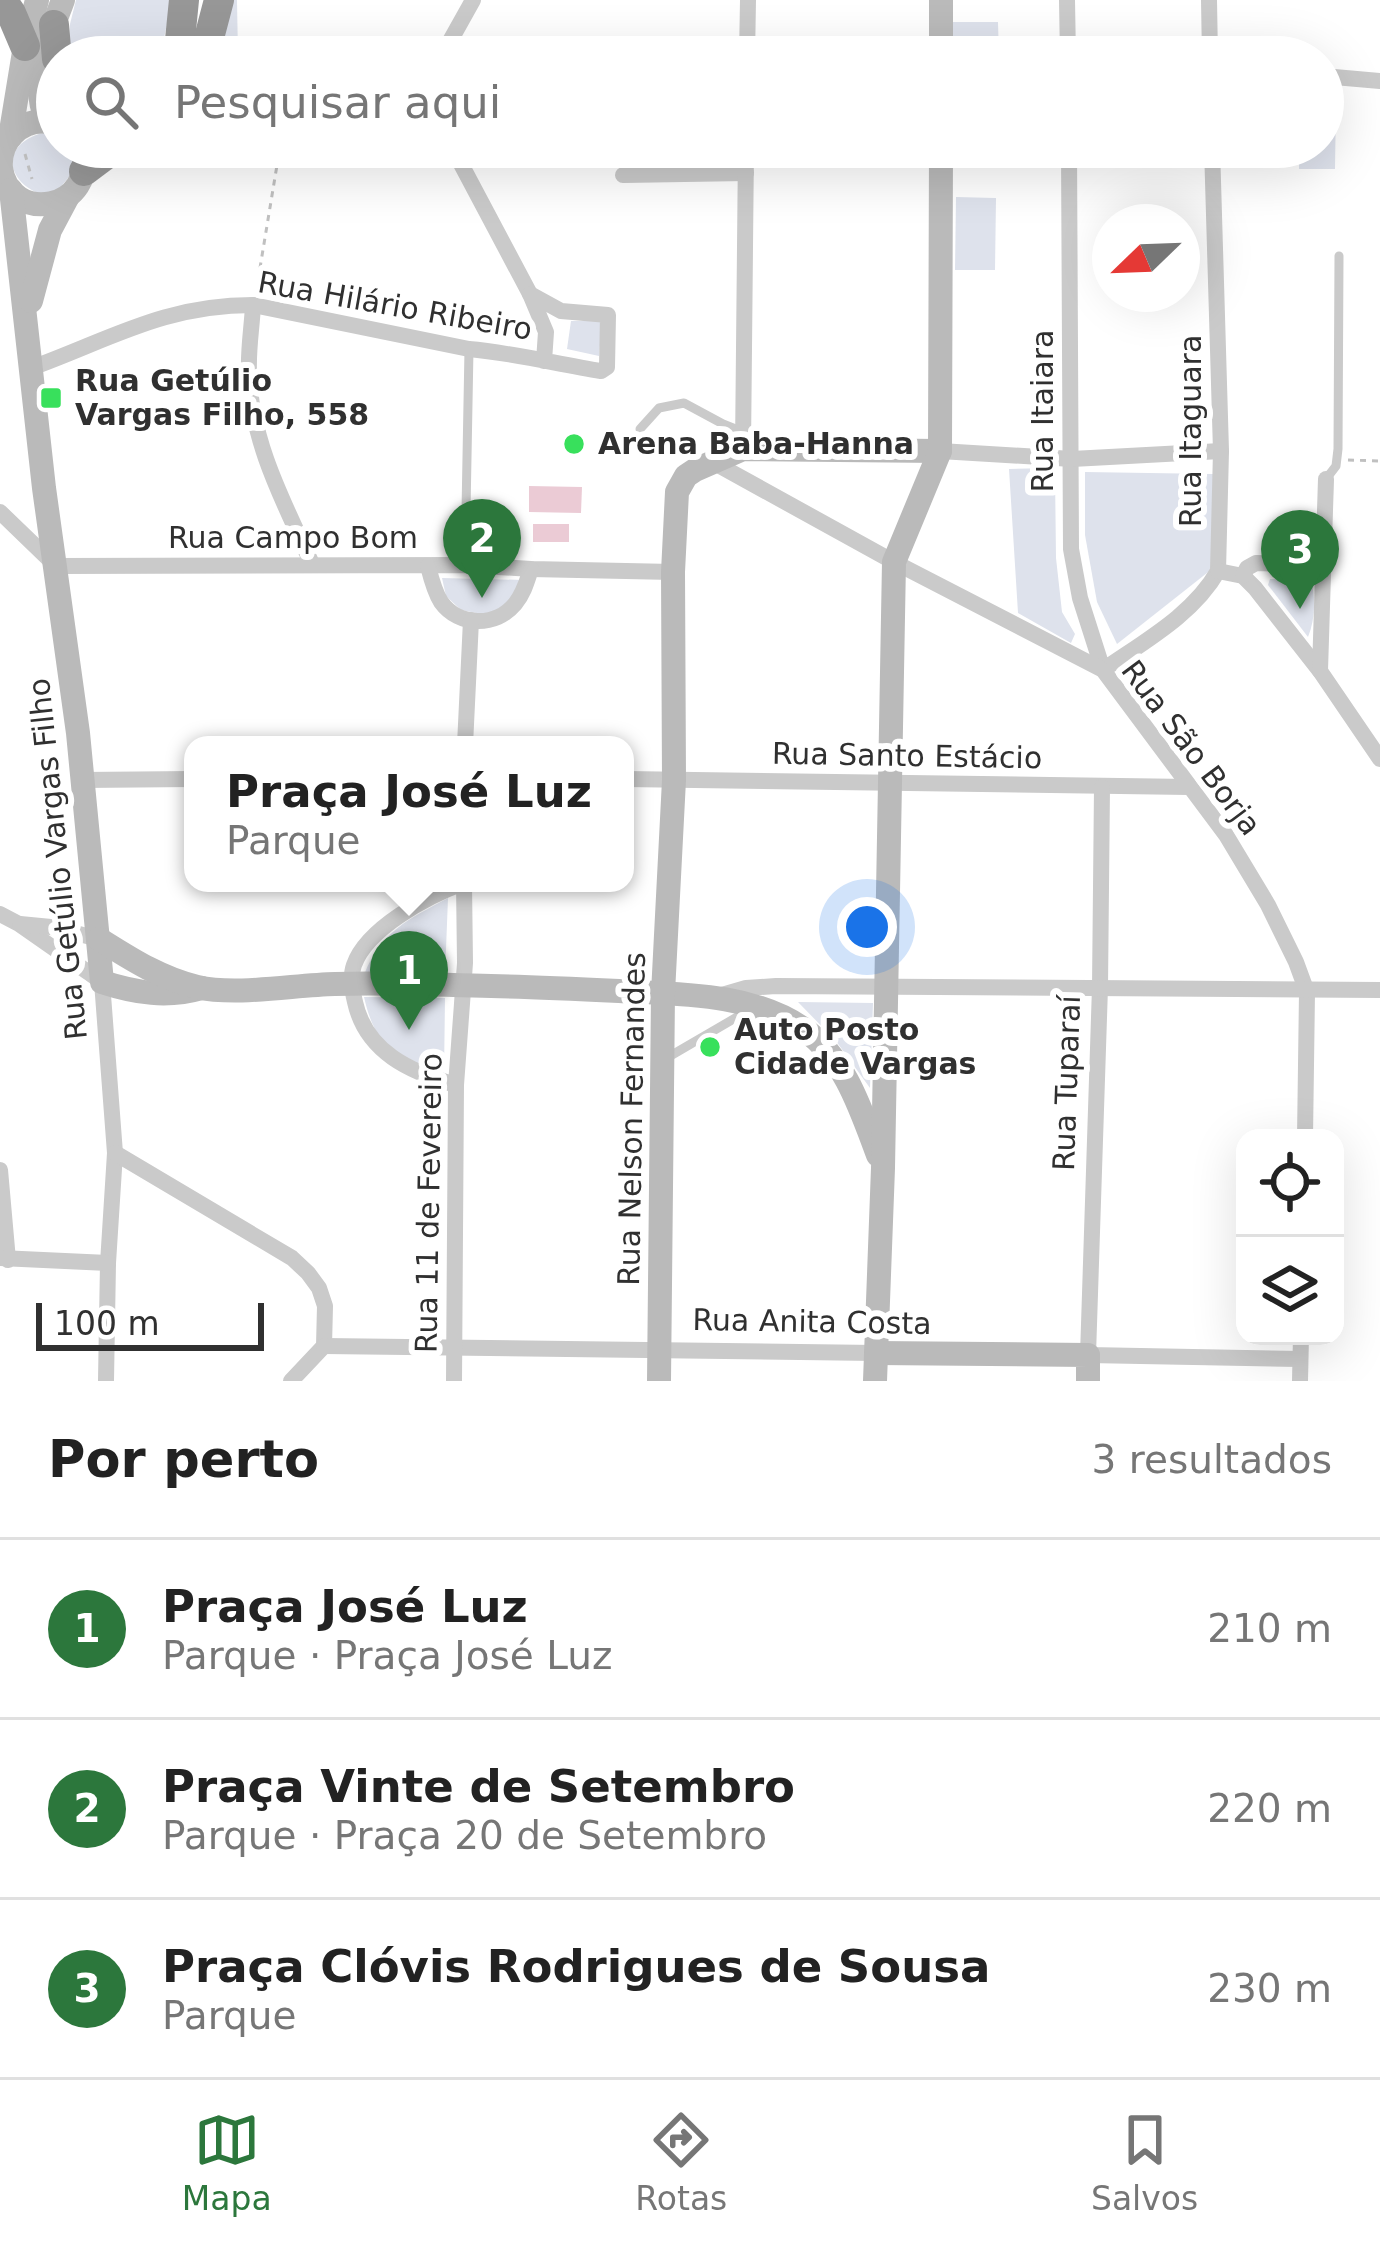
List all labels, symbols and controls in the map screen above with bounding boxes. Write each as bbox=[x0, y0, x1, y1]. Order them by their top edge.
search box bbox=[36, 36, 1344, 168]
icon: search bbox=[78, 69, 144, 135]
text: Pesquisar aqui bbox=[174, 76, 501, 129]
north arrow bbox=[1092, 204, 1200, 312]
street label: Rua Hilário Ribeiro bbox=[255, 264, 535, 347]
street label: Rua Itaiara bbox=[1025, 330, 1060, 492]
street label: Rua Itaguara bbox=[1173, 335, 1208, 527]
place label: Rua Getúlio Vargas Filho, 558 bbox=[75, 363, 369, 432]
marker: Rua Getúlio Vargas Filho, 558 bbox=[38, 385, 64, 411]
place label: Arena Baba-Hanna bbox=[598, 426, 914, 461]
marker: Arena Baba-Hanna bbox=[561, 431, 587, 457]
pin: 2 bbox=[443, 499, 521, 598]
pin: 3 bbox=[1261, 510, 1339, 609]
street label: Rua Campo Bom bbox=[168, 520, 418, 555]
street label: Rua São Borja bbox=[1114, 653, 1268, 842]
street label: Rua Getúlio Vargas Filho bbox=[21, 676, 94, 1042]
popup bbox=[184, 736, 634, 892]
street label: Rua Santo Estácio bbox=[771, 736, 1043, 775]
text: Praça José Luz bbox=[226, 765, 592, 818]
text: Parque bbox=[226, 818, 361, 863]
your location bbox=[837, 897, 897, 957]
pin: 1 bbox=[370, 931, 448, 1030]
street label: Rua Nelson Fernandes bbox=[611, 952, 652, 1286]
street label: Rua Tuparaí bbox=[1046, 993, 1087, 1171]
place label: Auto Posto Cidade Vargas bbox=[734, 1012, 976, 1081]
marker: Auto Posto Cidade Vargas bbox=[697, 1034, 723, 1060]
street label: Rua 11 de Fevereiro bbox=[408, 1053, 449, 1353]
map controls bbox=[1236, 1129, 1344, 1345]
button: locate bbox=[1236, 1129, 1344, 1237]
button: layers bbox=[1236, 1237, 1344, 1345]
scale bar bbox=[36, 1297, 264, 1350]
street label: Rua Anita Costa bbox=[692, 1302, 932, 1341]
text: 100 m bbox=[54, 1304, 160, 1343]
text: Por perto bbox=[48, 1430, 319, 1489]
text: 3 resultados bbox=[1092, 1437, 1332, 1482]
text: Praça José Luz bbox=[162, 1580, 528, 1633]
text: 1 bbox=[73, 1606, 101, 1651]
text: 210 m bbox=[1207, 1606, 1332, 1651]
text: Parque · Praça José Luz bbox=[162, 1633, 612, 1678]
text: Praça Vinte de Setembro bbox=[162, 1760, 795, 1813]
text: 2 bbox=[73, 1786, 101, 1831]
text: 220 m bbox=[1207, 1786, 1332, 1831]
text: Parque · Praça 20 de Setembro bbox=[162, 1813, 767, 1858]
text: Praça Clóvis Rodrigues de Sousa bbox=[162, 1940, 990, 1993]
text: 3 bbox=[73, 1966, 101, 2011]
text: 230 m bbox=[1207, 1966, 1332, 2011]
text: Parque bbox=[162, 1993, 296, 2038]
tab: Mapa bbox=[182, 2107, 272, 2218]
tab: Rotas bbox=[635, 2107, 727, 2218]
tab: Salvos bbox=[1091, 2107, 1198, 2218]

